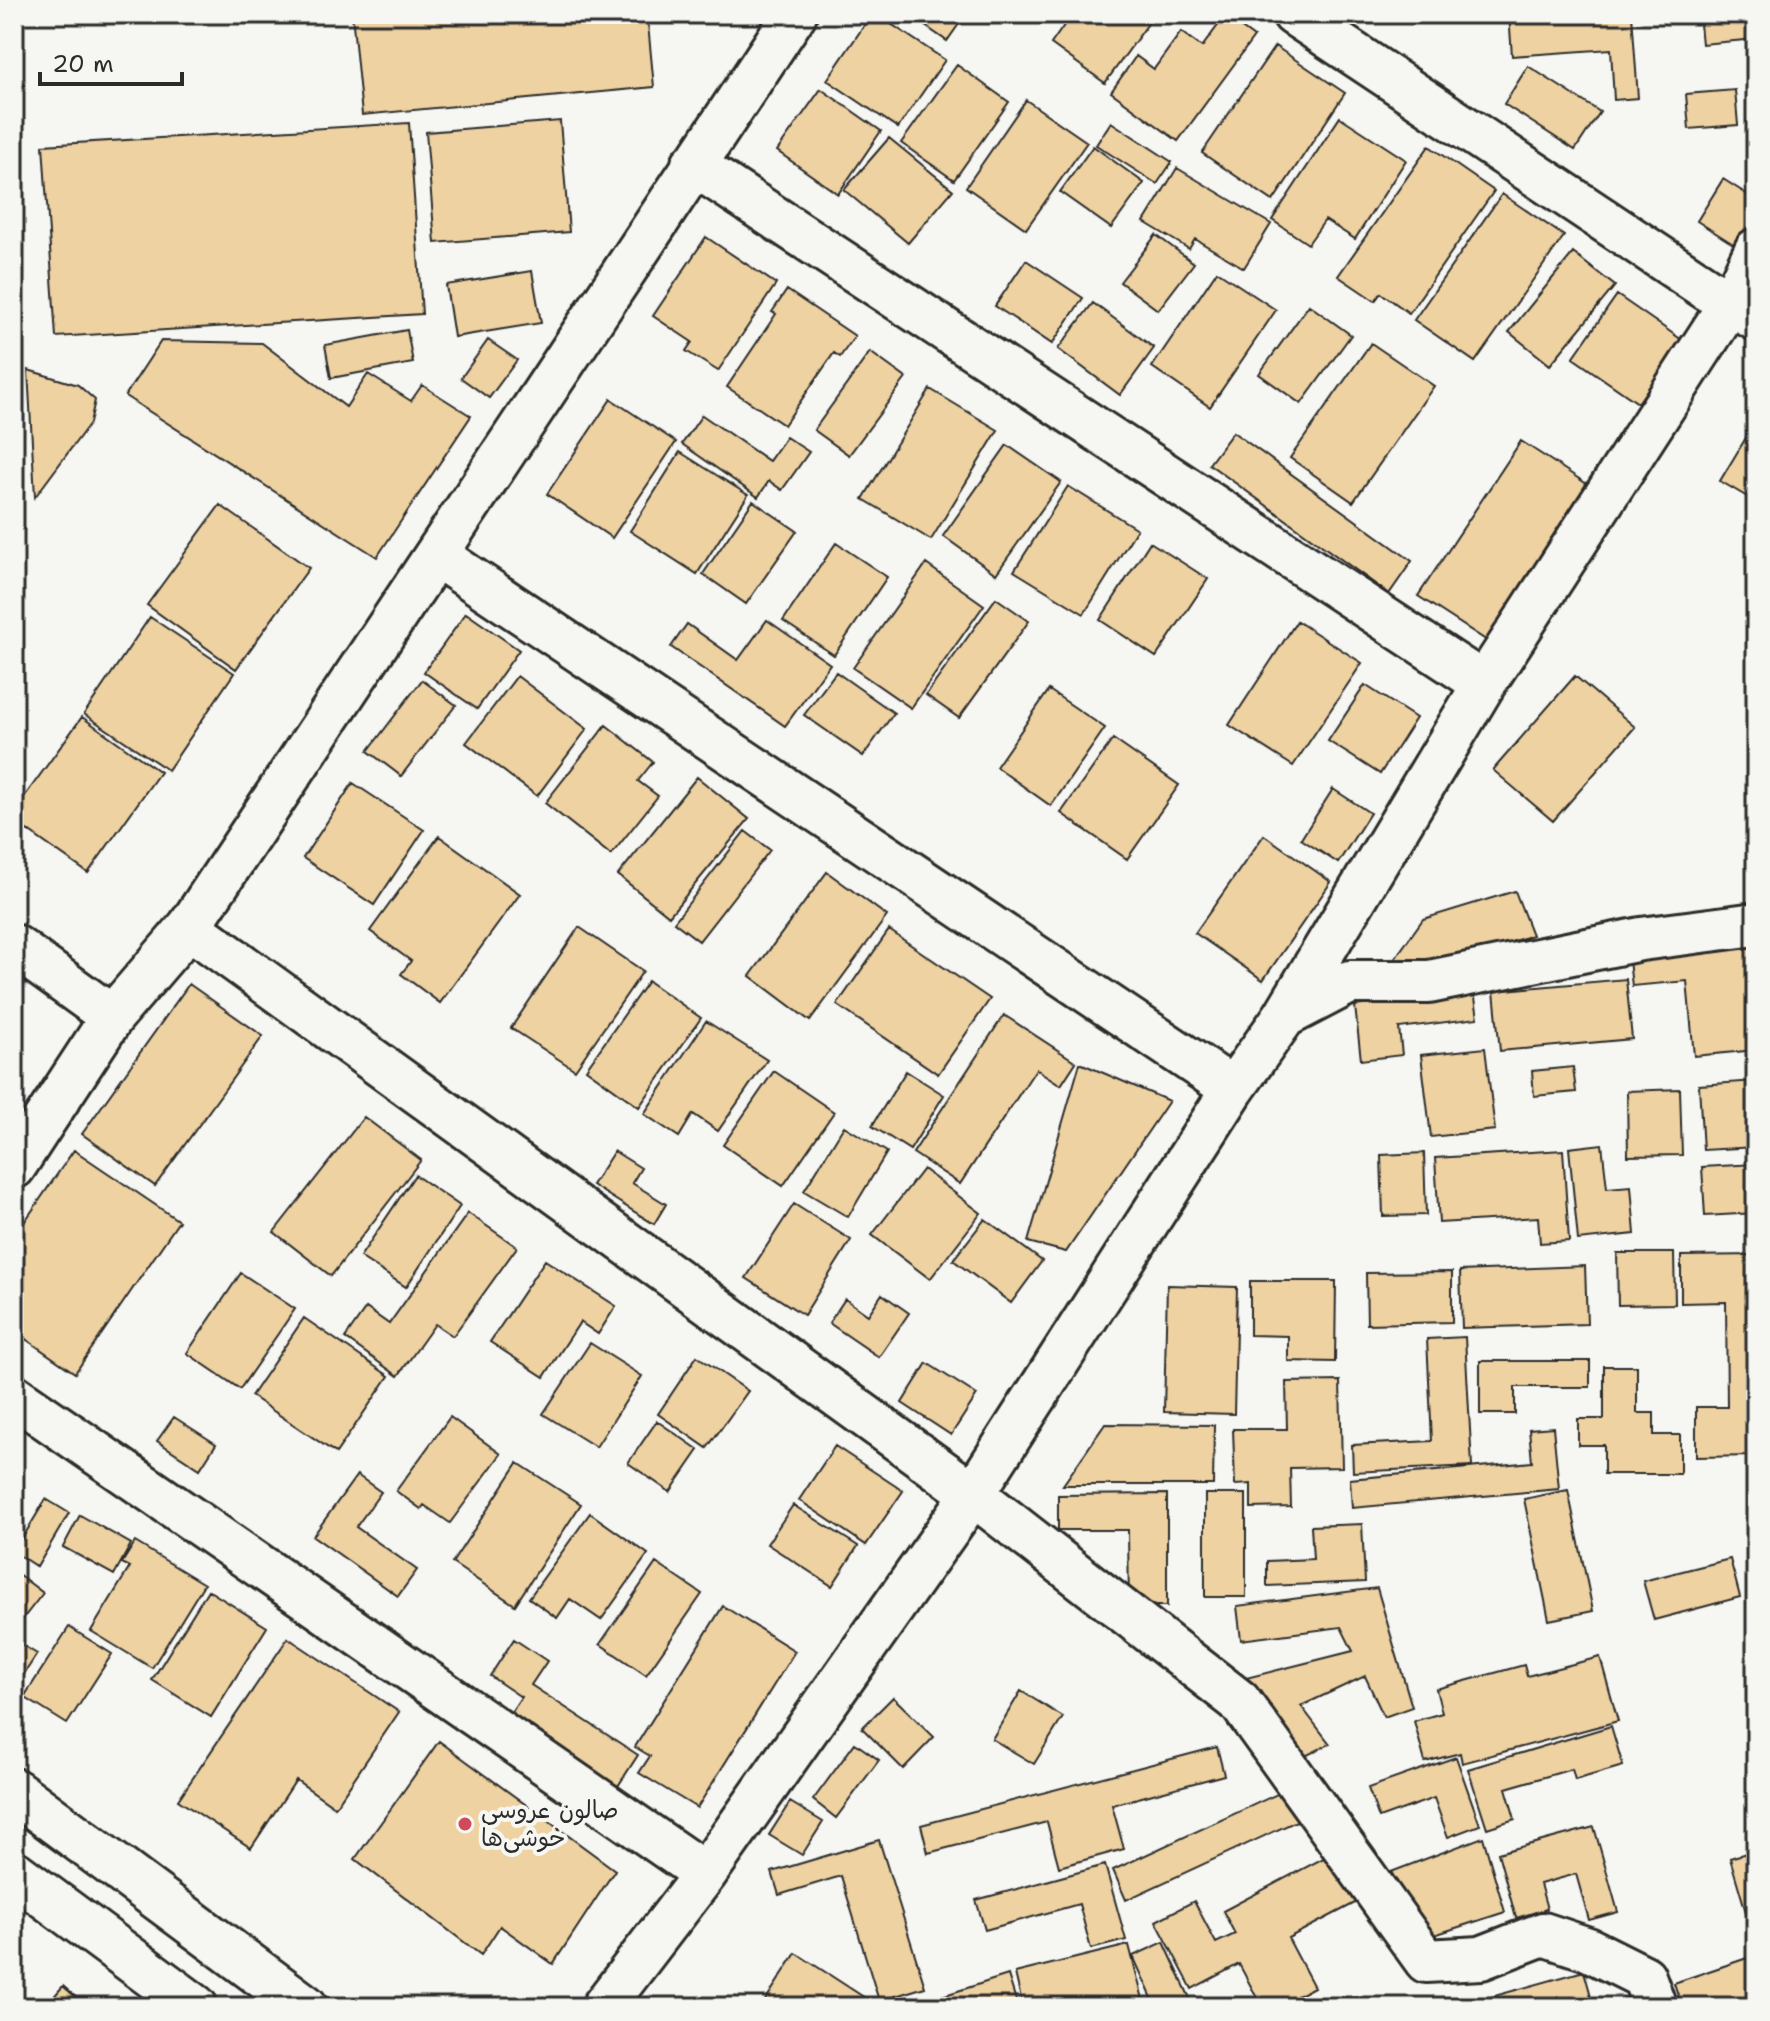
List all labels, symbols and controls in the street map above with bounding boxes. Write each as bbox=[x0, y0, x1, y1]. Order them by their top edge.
scale bar bbox=[40, 36, 182, 86]
text: 20 m bbox=[52, 48, 114, 80]
place label: صالون عروسی خوشی‌ها bbox=[481, 1794, 619, 1854]
marker: صالون عروسی خوشی‌ها bbox=[456, 1815, 474, 1833]

